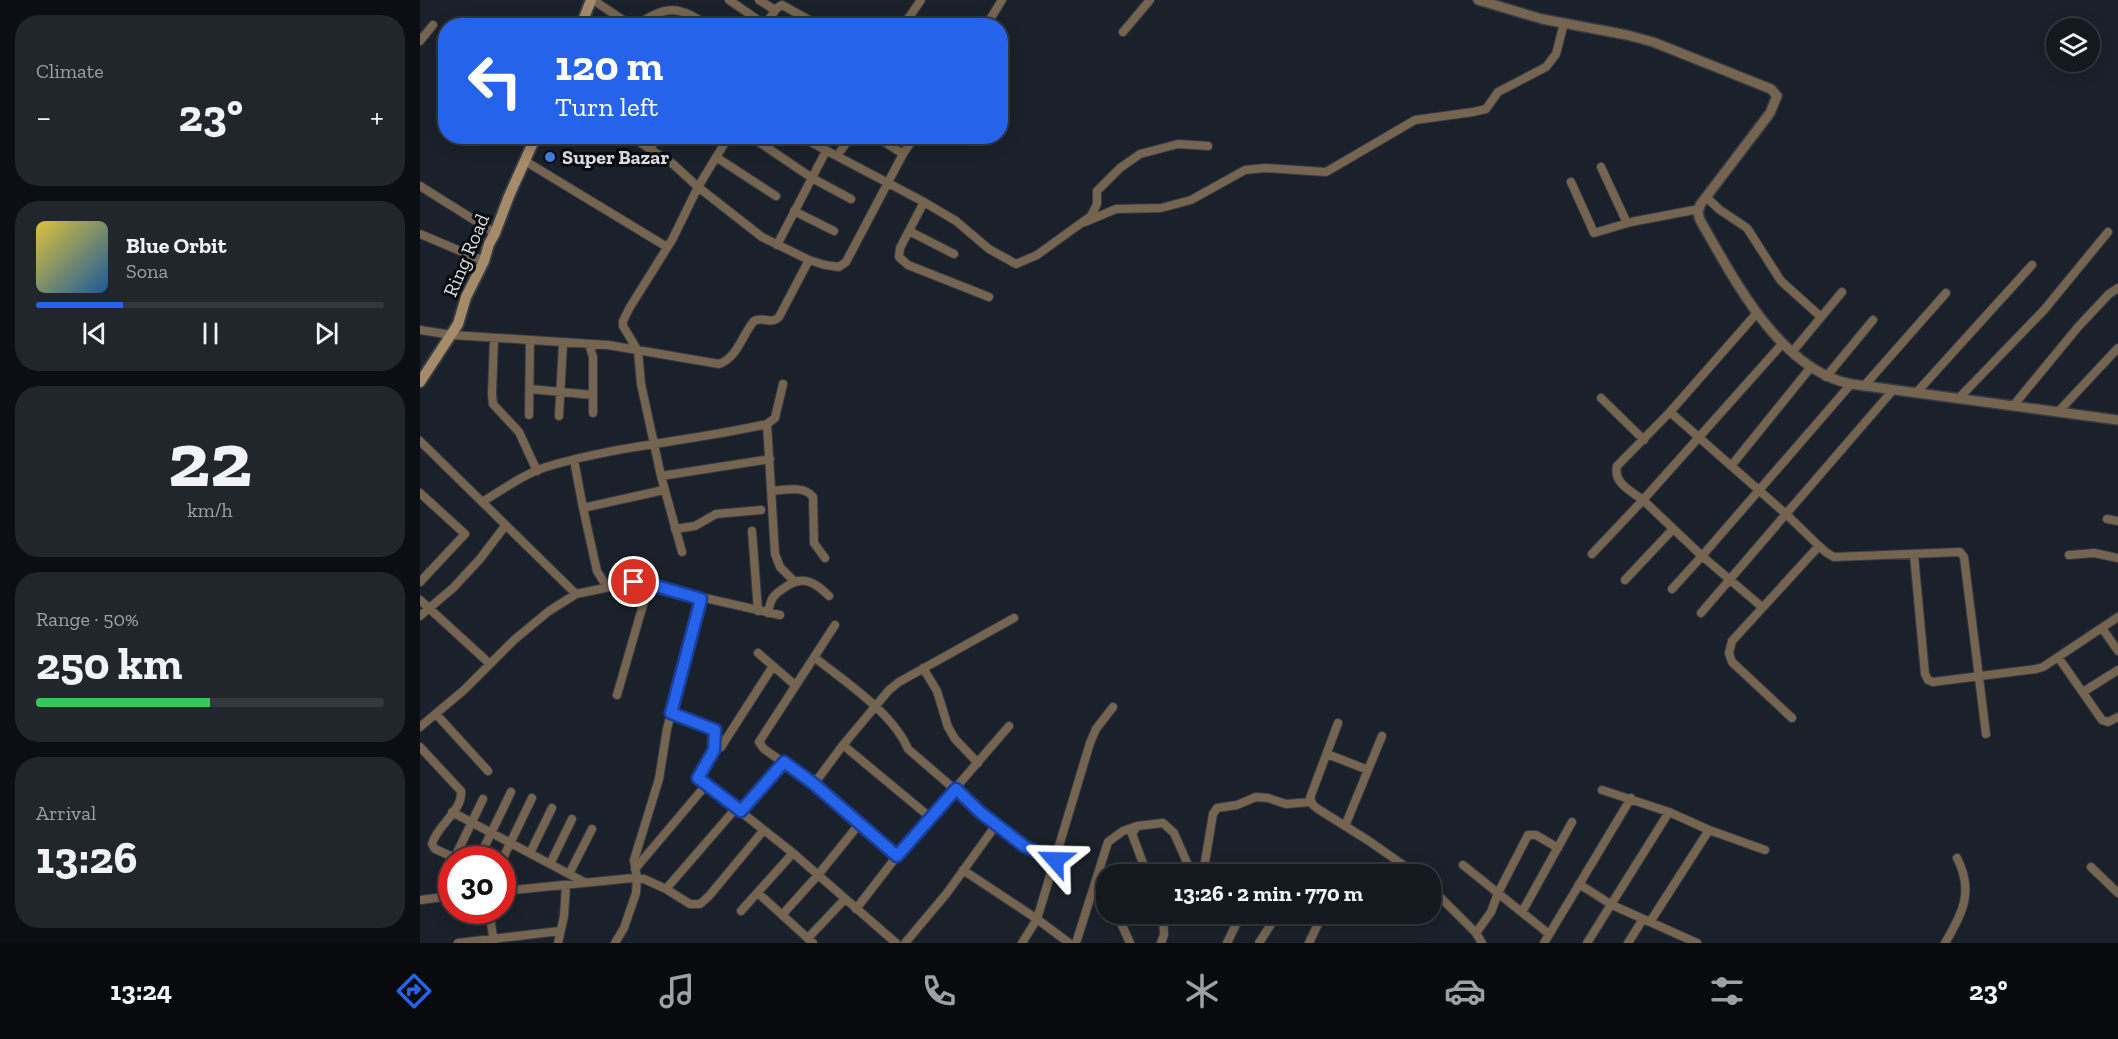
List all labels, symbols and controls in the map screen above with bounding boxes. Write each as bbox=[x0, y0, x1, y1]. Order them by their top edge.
map controls bbox=[2046, 18, 2100, 72]
button: layers bbox=[2046, 18, 2100, 72]
text: 120 m bbox=[555, 40, 663, 91]
icon: left bbox=[456, 42, 534, 120]
text: Climate bbox=[36, 59, 104, 83]
text: 23° bbox=[179, 89, 243, 143]
text: Turn left bbox=[555, 91, 658, 123]
text: − bbox=[36, 97, 51, 136]
text: + bbox=[370, 97, 384, 136]
place label: Super Bazar bbox=[562, 145, 669, 169]
marker: Super Bazar bbox=[543, 150, 557, 164]
street label: Ring Road bbox=[438, 210, 494, 300]
text: Blue Orbit bbox=[126, 232, 226, 259]
text: Sona bbox=[126, 259, 168, 283]
icon: previous bbox=[78, 317, 111, 350]
icon: pause bbox=[194, 317, 227, 350]
icon: next bbox=[310, 317, 343, 350]
text: 22 bbox=[168, 412, 252, 506]
text: km/h bbox=[187, 498, 233, 522]
pin bbox=[608, 556, 659, 607]
icon: arrive bbox=[617, 565, 650, 598]
text: Range · 50% bbox=[36, 607, 139, 631]
text: 250 km bbox=[36, 637, 182, 691]
text: Arrival bbox=[36, 801, 96, 825]
position arrow bbox=[1023, 828, 1087, 892]
text: 13:26 bbox=[36, 831, 138, 885]
speed limit sign: 30 bbox=[438, 846, 516, 924]
text: 13:26 · 2 min · 770 m bbox=[1174, 880, 1363, 907]
icon: directions bbox=[393, 970, 435, 1012]
icon: music bbox=[656, 970, 698, 1012]
icon: phone bbox=[918, 970, 960, 1012]
icon: climate bbox=[1181, 970, 1223, 1012]
icon: car bbox=[1444, 970, 1486, 1012]
icon: filters bbox=[1706, 970, 1748, 1012]
text: 13:24 bbox=[110, 975, 172, 1007]
text: 23° bbox=[1969, 975, 2008, 1007]

